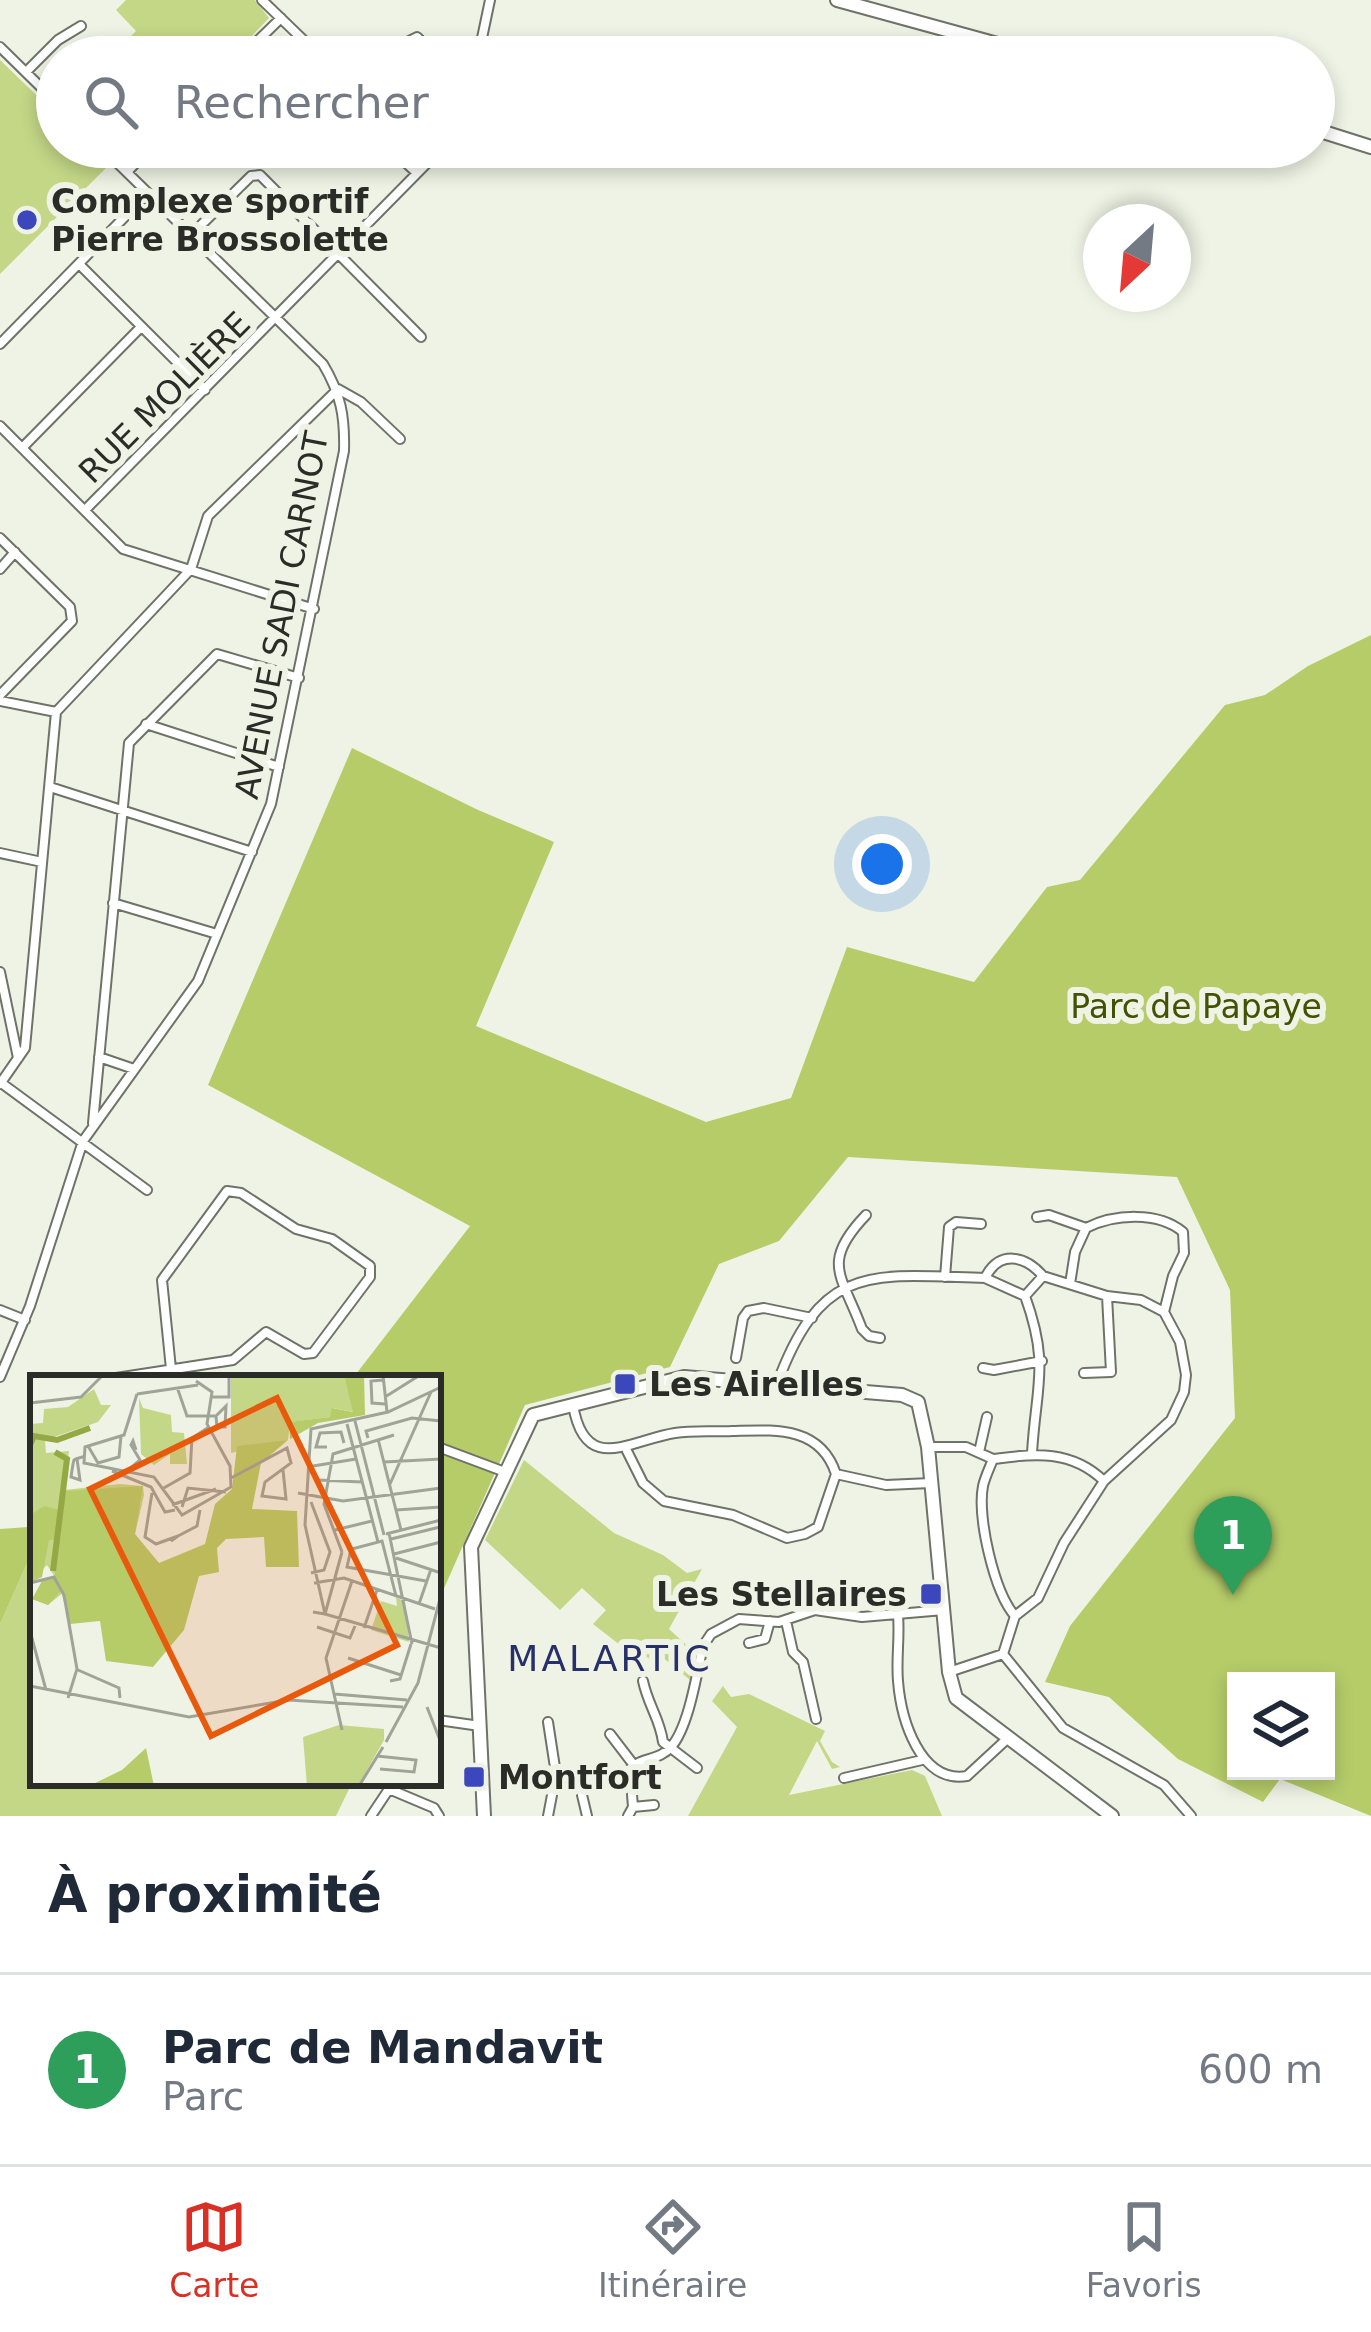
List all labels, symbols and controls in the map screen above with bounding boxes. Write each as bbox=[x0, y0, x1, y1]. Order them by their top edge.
search box bbox=[36, 36, 1335, 168]
icon: search bbox=[78, 69, 144, 135]
text: Rechercher bbox=[174, 76, 429, 129]
place label: Complexe sportif Pierre Brossolette bbox=[51, 182, 389, 259]
north arrow bbox=[1083, 204, 1191, 312]
marker: Complexe sportif Pierre Brossolette bbox=[14, 207, 40, 233]
street label: RUE MOLIÈRE bbox=[70, 303, 258, 491]
street label: AVENUE SADI CARNOT bbox=[227, 427, 336, 802]
your location bbox=[852, 834, 912, 894]
park label: Parc de Papaye bbox=[1070, 987, 1322, 1026]
place label: Les Airelles bbox=[649, 1365, 864, 1404]
marker: Les Airelles bbox=[612, 1371, 638, 1397]
inset map bbox=[30, 1375, 441, 1786]
pin: 1 bbox=[1194, 1496, 1272, 1595]
place label: Les Stellaires bbox=[656, 1575, 907, 1614]
marker: Les Stellaires bbox=[918, 1581, 944, 1607]
district label: MALARTIC bbox=[507, 1638, 713, 1679]
map controls bbox=[1227, 1672, 1335, 1780]
button: layers bbox=[1227, 1672, 1335, 1780]
place label: Montfort bbox=[498, 1758, 662, 1797]
marker: Montfort bbox=[461, 1764, 487, 1790]
text: À proximité bbox=[48, 1865, 382, 1924]
text: Parc de Mandavit bbox=[162, 2021, 603, 2074]
text: 1 bbox=[73, 2047, 101, 2092]
text: 600 m bbox=[1198, 2047, 1323, 2092]
text: Parc bbox=[162, 2074, 244, 2119]
tab: Carte bbox=[169, 2194, 259, 2305]
tab: Itinéraire bbox=[598, 2194, 747, 2305]
tab: Favoris bbox=[1086, 2194, 1202, 2305]

